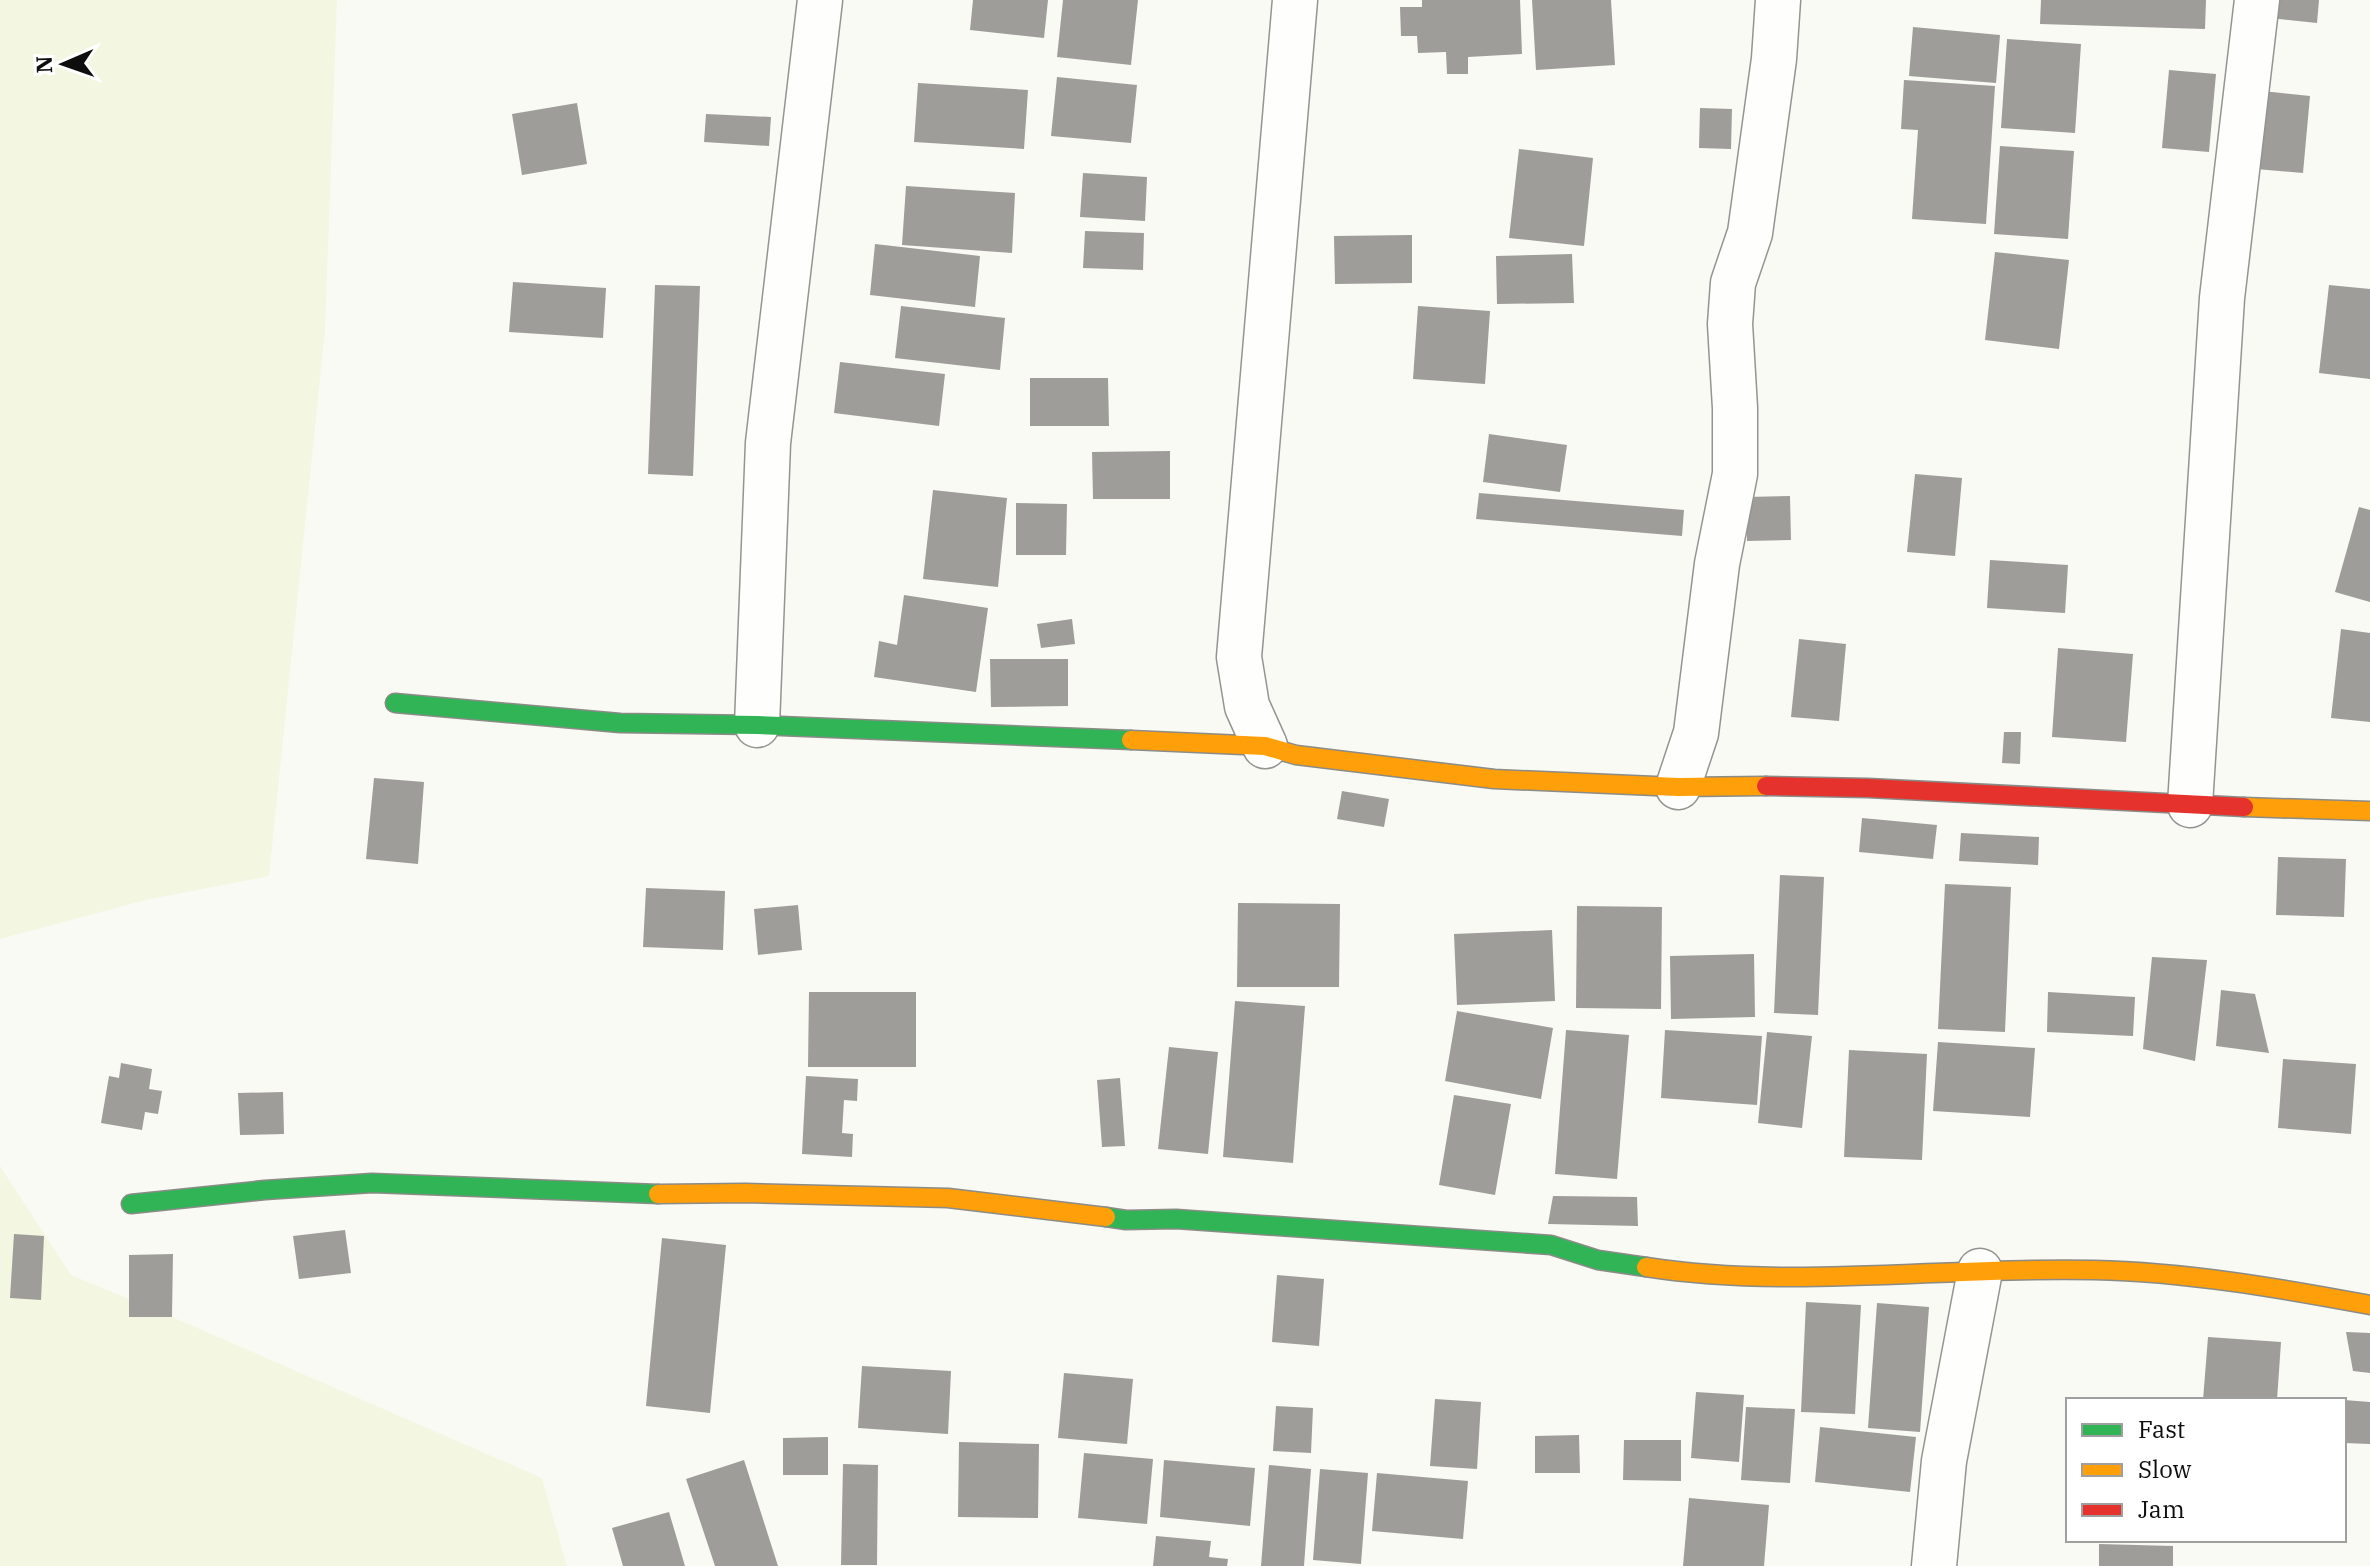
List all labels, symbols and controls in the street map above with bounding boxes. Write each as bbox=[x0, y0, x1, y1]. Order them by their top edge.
north arrow bbox=[24, 24, 104, 104]
text: N bbox=[29, 56, 58, 74]
legend bbox=[2066, 1398, 2346, 1542]
text: Fast bbox=[2138, 1413, 2185, 1445]
text: Slow bbox=[2138, 1453, 2192, 1485]
text: Jam bbox=[2138, 1493, 2185, 1525]

